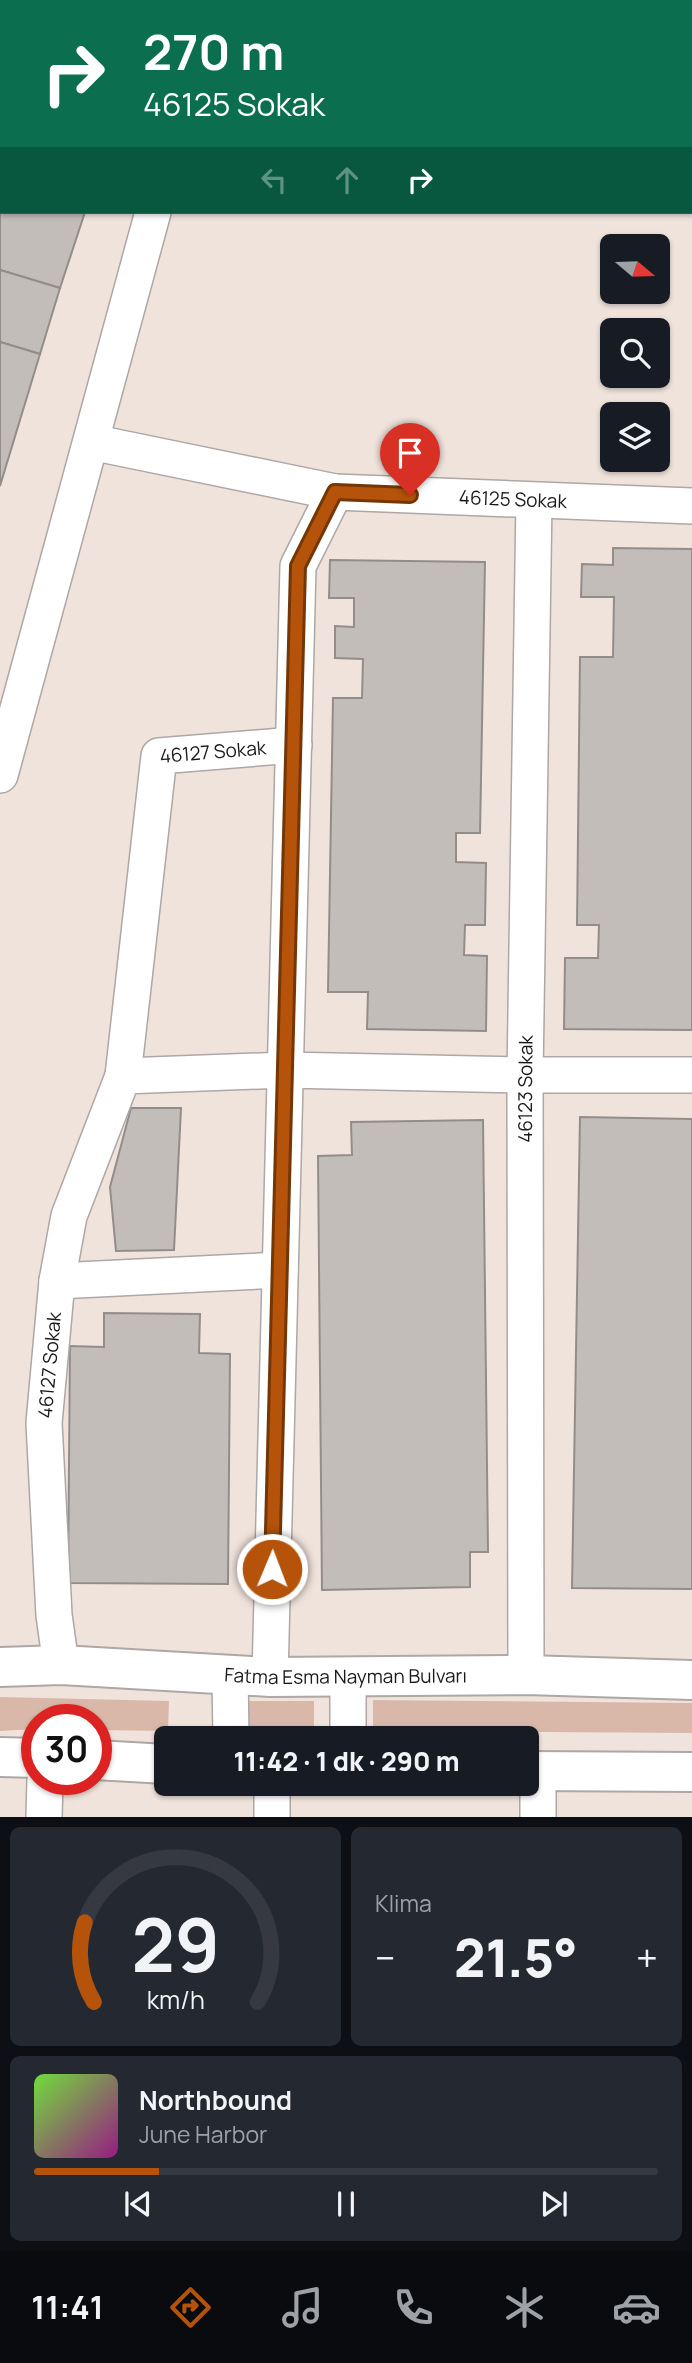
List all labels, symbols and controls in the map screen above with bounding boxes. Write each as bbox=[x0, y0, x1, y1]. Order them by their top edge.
text: 270 m bbox=[143, 18, 284, 85]
icon: right bbox=[28, 28, 119, 119]
text: 46125 Sokak bbox=[143, 82, 325, 126]
icon: left bbox=[255, 161, 293, 199]
icon: ahead bbox=[328, 161, 366, 199]
icon: right bbox=[401, 161, 439, 199]
north arrow bbox=[600, 234, 670, 304]
map controls bbox=[600, 234, 670, 472]
button: search bbox=[600, 318, 670, 388]
button: layers bbox=[600, 402, 670, 472]
pin bbox=[380, 423, 440, 495]
icon: arrive bbox=[391, 434, 429, 472]
street label: 46125 Sokak bbox=[458, 484, 568, 514]
street label: 46127 Sokak bbox=[159, 734, 268, 769]
street label: 46123 Sokak bbox=[512, 1034, 539, 1143]
street label: 46127 Sokak bbox=[31, 1310, 67, 1419]
position arrow bbox=[235, 1532, 309, 1606]
street label: Fatma Esma Nayman Bulvarı bbox=[224, 1661, 467, 1690]
speed limit sign: 30 bbox=[21, 1704, 112, 1795]
text: 11:42 · 1 dk · 290 m bbox=[234, 1743, 459, 1779]
text: Klima bbox=[375, 1887, 432, 1919]
text: 29 bbox=[131, 1895, 220, 1995]
text: 21.5° bbox=[454, 1922, 578, 1993]
text: − bbox=[375, 1931, 396, 1983]
text: + bbox=[636, 1931, 658, 1983]
text: km/h bbox=[146, 1982, 205, 2017]
text: Northbound bbox=[139, 2082, 292, 2118]
text: June Harbor bbox=[139, 2118, 267, 2150]
icon: previous bbox=[119, 2185, 157, 2223]
icon: pause bbox=[327, 2185, 365, 2223]
icon: next bbox=[535, 2185, 573, 2223]
icon: directions bbox=[166, 2283, 215, 2332]
icon: music bbox=[278, 2283, 327, 2332]
icon: phone bbox=[389, 2283, 438, 2332]
icon: climate bbox=[500, 2283, 549, 2332]
icon: car bbox=[612, 2283, 661, 2332]
text: 11:41 bbox=[31, 2285, 104, 2329]

